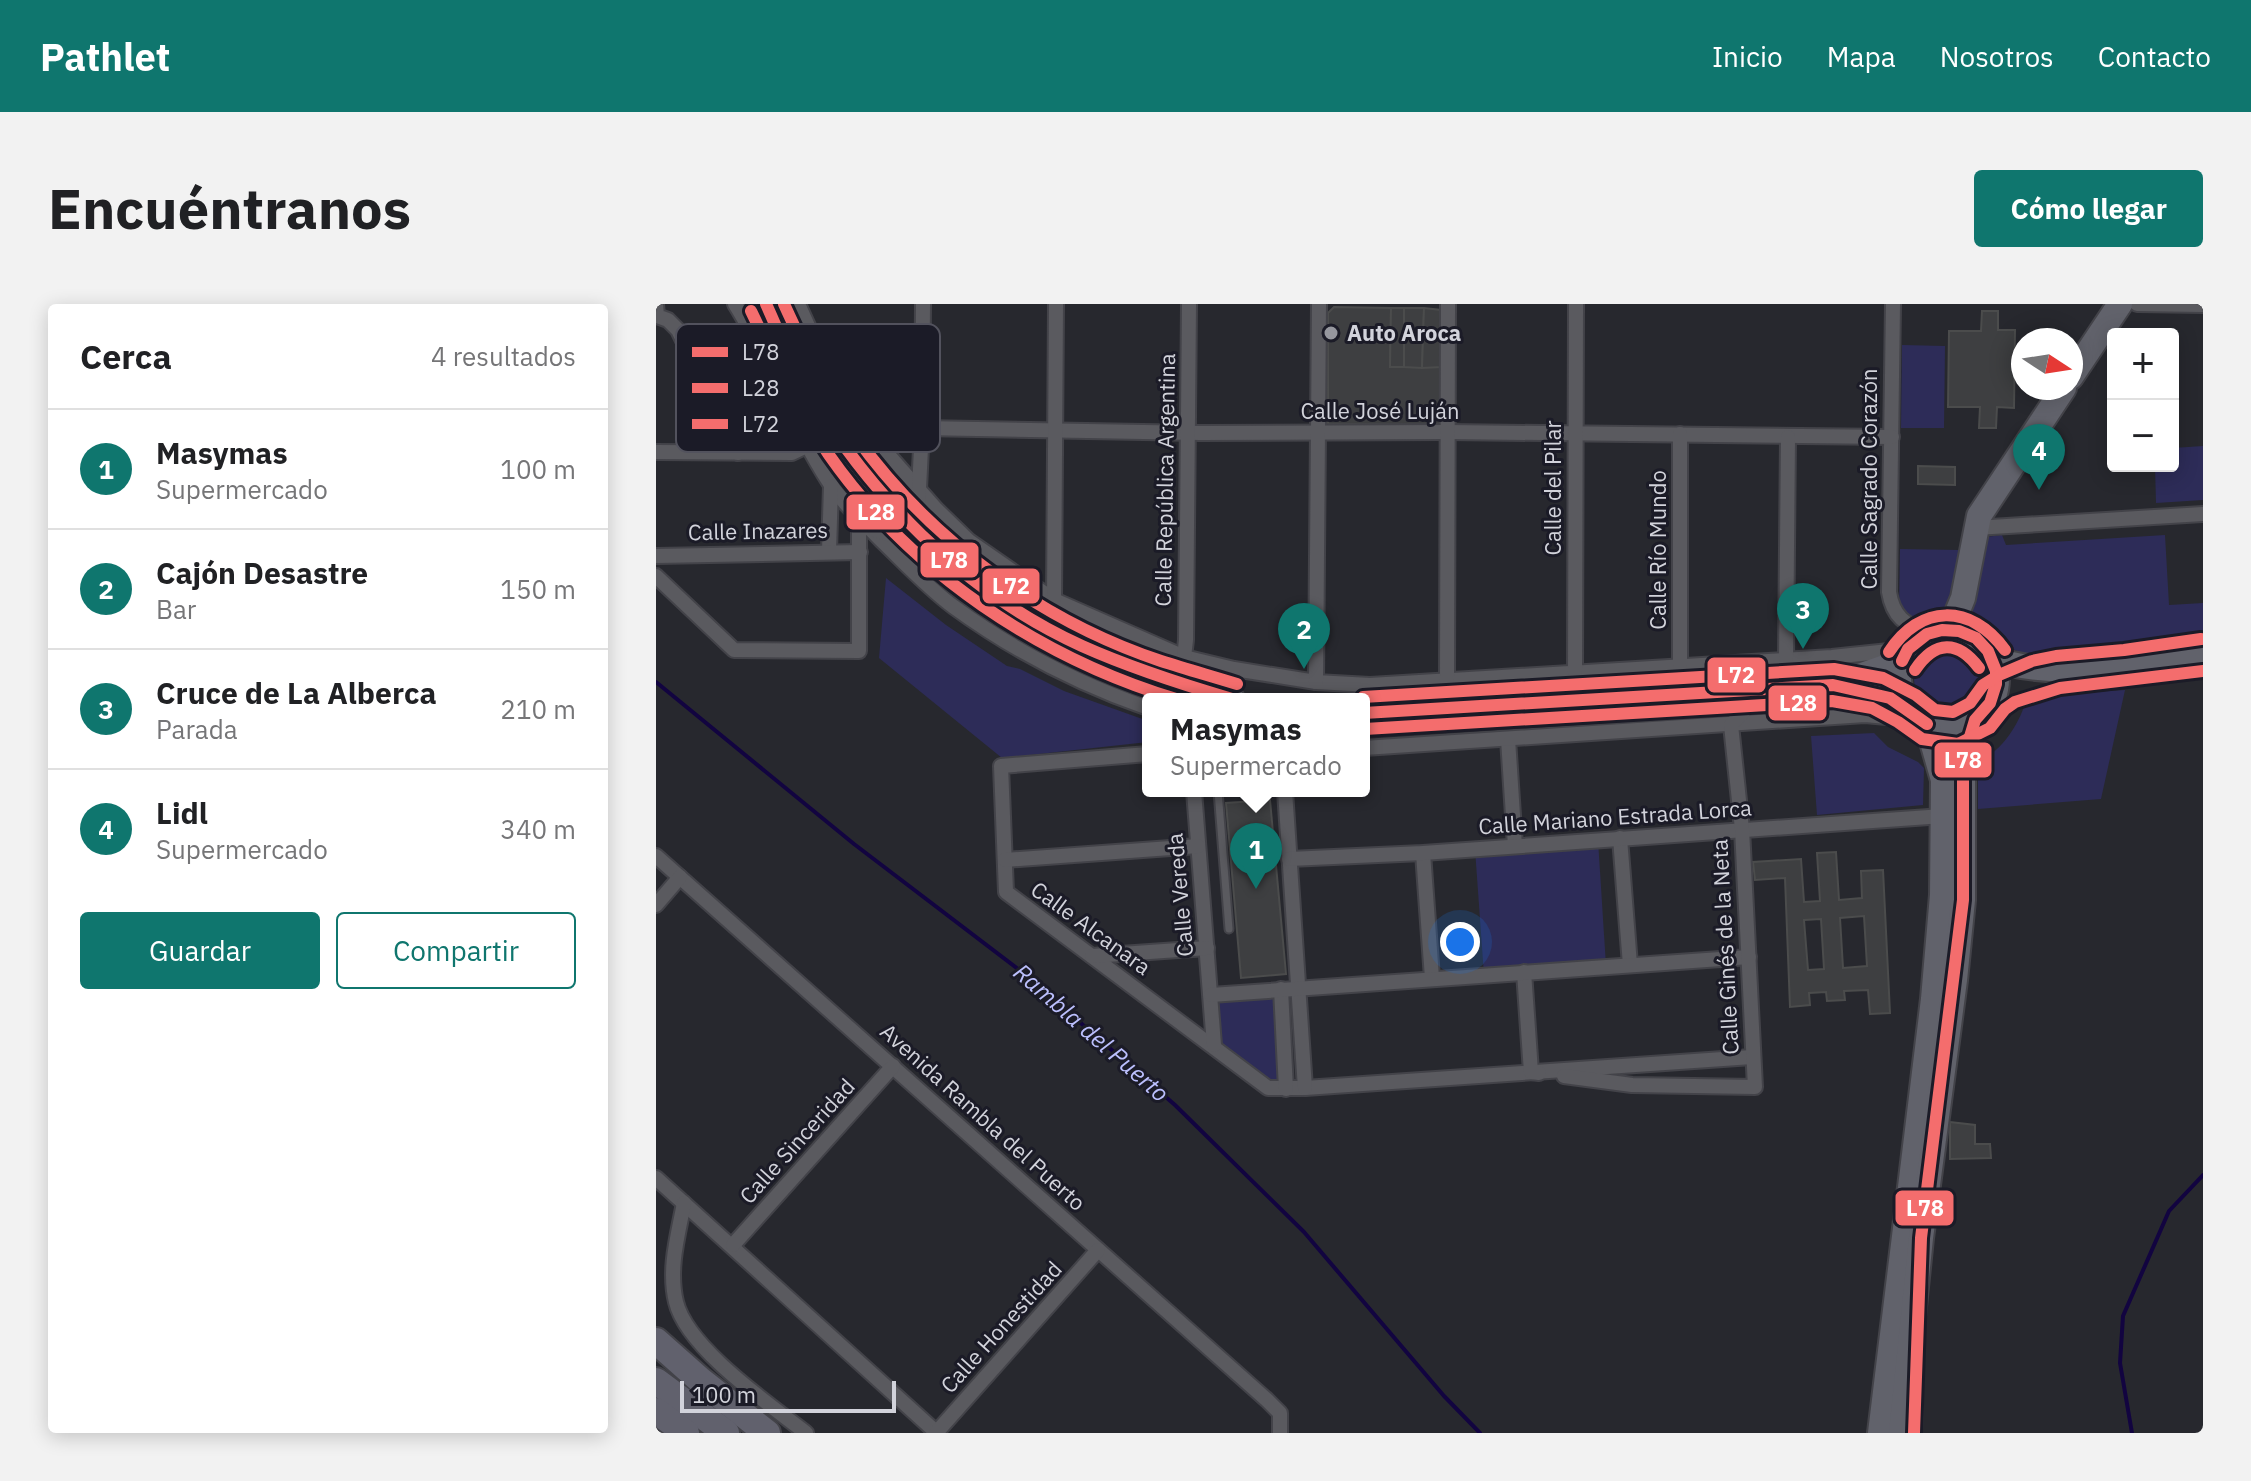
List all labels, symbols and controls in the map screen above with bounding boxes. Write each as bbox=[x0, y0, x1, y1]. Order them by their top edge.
text: Pathlet bbox=[40, 32, 170, 81]
text: Inicio bbox=[1712, 38, 1783, 75]
text: Mapa bbox=[1827, 38, 1896, 75]
text: Nosotros bbox=[1940, 38, 2054, 75]
text: Contacto bbox=[2098, 38, 2211, 75]
button: Cómo llegar bbox=[1974, 170, 2203, 247]
text: Encuéntranos bbox=[48, 172, 411, 244]
place label: Auto Aroca bbox=[1347, 318, 1461, 347]
legend bbox=[676, 324, 940, 452]
marker: Auto Aroca bbox=[1322, 324, 1340, 342]
north arrow bbox=[2011, 328, 2083, 400]
map controls bbox=[2107, 328, 2179, 472]
button: + bbox=[2107, 328, 2179, 400]
text: Cerca bbox=[80, 334, 172, 378]
text: L78 bbox=[742, 337, 779, 366]
text: 4 resultados bbox=[431, 339, 576, 373]
street label: Calle República Argentina bbox=[1148, 353, 1181, 607]
street label: Calle Sagrado Corazón bbox=[1854, 368, 1883, 590]
text: L28 bbox=[742, 373, 779, 402]
street label: Calle José Luján bbox=[1300, 396, 1460, 425]
button: − bbox=[2107, 400, 2179, 472]
text: L72 bbox=[742, 409, 779, 438]
street label: Calle del Pilar bbox=[1538, 420, 1567, 556]
pin: 4 bbox=[2013, 424, 2065, 490]
text: Masymas bbox=[156, 433, 288, 472]
text: 1 bbox=[98, 452, 114, 486]
text: 100 m bbox=[500, 452, 576, 486]
street label: Calle Río Mundo bbox=[1643, 470, 1672, 630]
text: Supermercado bbox=[156, 472, 328, 506]
line badge: L28 bbox=[845, 493, 906, 531]
text: L28 bbox=[857, 497, 895, 526]
street label: Calle Inazares bbox=[688, 515, 828, 546]
line badge: L78 bbox=[919, 541, 980, 579]
text: L78 bbox=[930, 545, 968, 574]
text: Cajón Desastre bbox=[156, 553, 368, 592]
line badge: L72 bbox=[981, 567, 1041, 605]
text: L72 bbox=[992, 571, 1030, 600]
text: 2 bbox=[98, 572, 114, 606]
text: 150 m bbox=[500, 572, 576, 606]
pin: 3 bbox=[1777, 583, 1829, 649]
text: Bar bbox=[156, 592, 196, 626]
pin: 2 bbox=[1278, 603, 1330, 669]
line badge: L72 bbox=[1706, 656, 1767, 694]
text: L72 bbox=[1717, 660, 1755, 689]
text: Cruce de La Alberca bbox=[156, 673, 436, 712]
line badge: L28 bbox=[1767, 684, 1828, 722]
text: L28 bbox=[1779, 688, 1817, 717]
text: 3 bbox=[98, 692, 114, 726]
text: 210 m bbox=[500, 692, 576, 726]
popup bbox=[1142, 693, 1370, 797]
text: Masymas bbox=[1170, 709, 1302, 748]
text: Parada bbox=[156, 712, 238, 746]
line badge: L78 bbox=[1933, 741, 1993, 779]
text: L78 bbox=[1944, 745, 1982, 774]
text: Supermercado bbox=[1170, 748, 1342, 782]
street label: Calle Mariano Estrada Lorca bbox=[1477, 792, 1753, 841]
text: Lidl bbox=[156, 793, 208, 832]
text: 4 bbox=[98, 812, 114, 846]
text: 340 m bbox=[500, 812, 576, 846]
pin: 1 bbox=[1230, 823, 1282, 889]
text: Supermercado bbox=[156, 832, 328, 866]
street label: Calle Vereda bbox=[1160, 832, 1199, 958]
street label: Calle Ginés de la Neta bbox=[1704, 838, 1745, 1056]
street label: Calle Alcanara bbox=[1026, 874, 1157, 981]
button: Guardar bbox=[80, 912, 320, 989]
button: Compartir bbox=[336, 912, 576, 989]
your location bbox=[1440, 922, 1480, 962]
water label: Rambla del Puerto bbox=[1007, 956, 1176, 1109]
street label: Avenida Rambla del Puerto bbox=[875, 1017, 1092, 1217]
street label: Calle Sinceridad bbox=[733, 1072, 861, 1210]
line badge: L78 bbox=[1894, 1189, 1955, 1227]
text: L78 bbox=[1906, 1193, 1944, 1222]
street label: Calle Honestidad bbox=[934, 1255, 1068, 1399]
scale bar bbox=[680, 1377, 896, 1413]
text: 100 m bbox=[692, 1380, 756, 1409]

